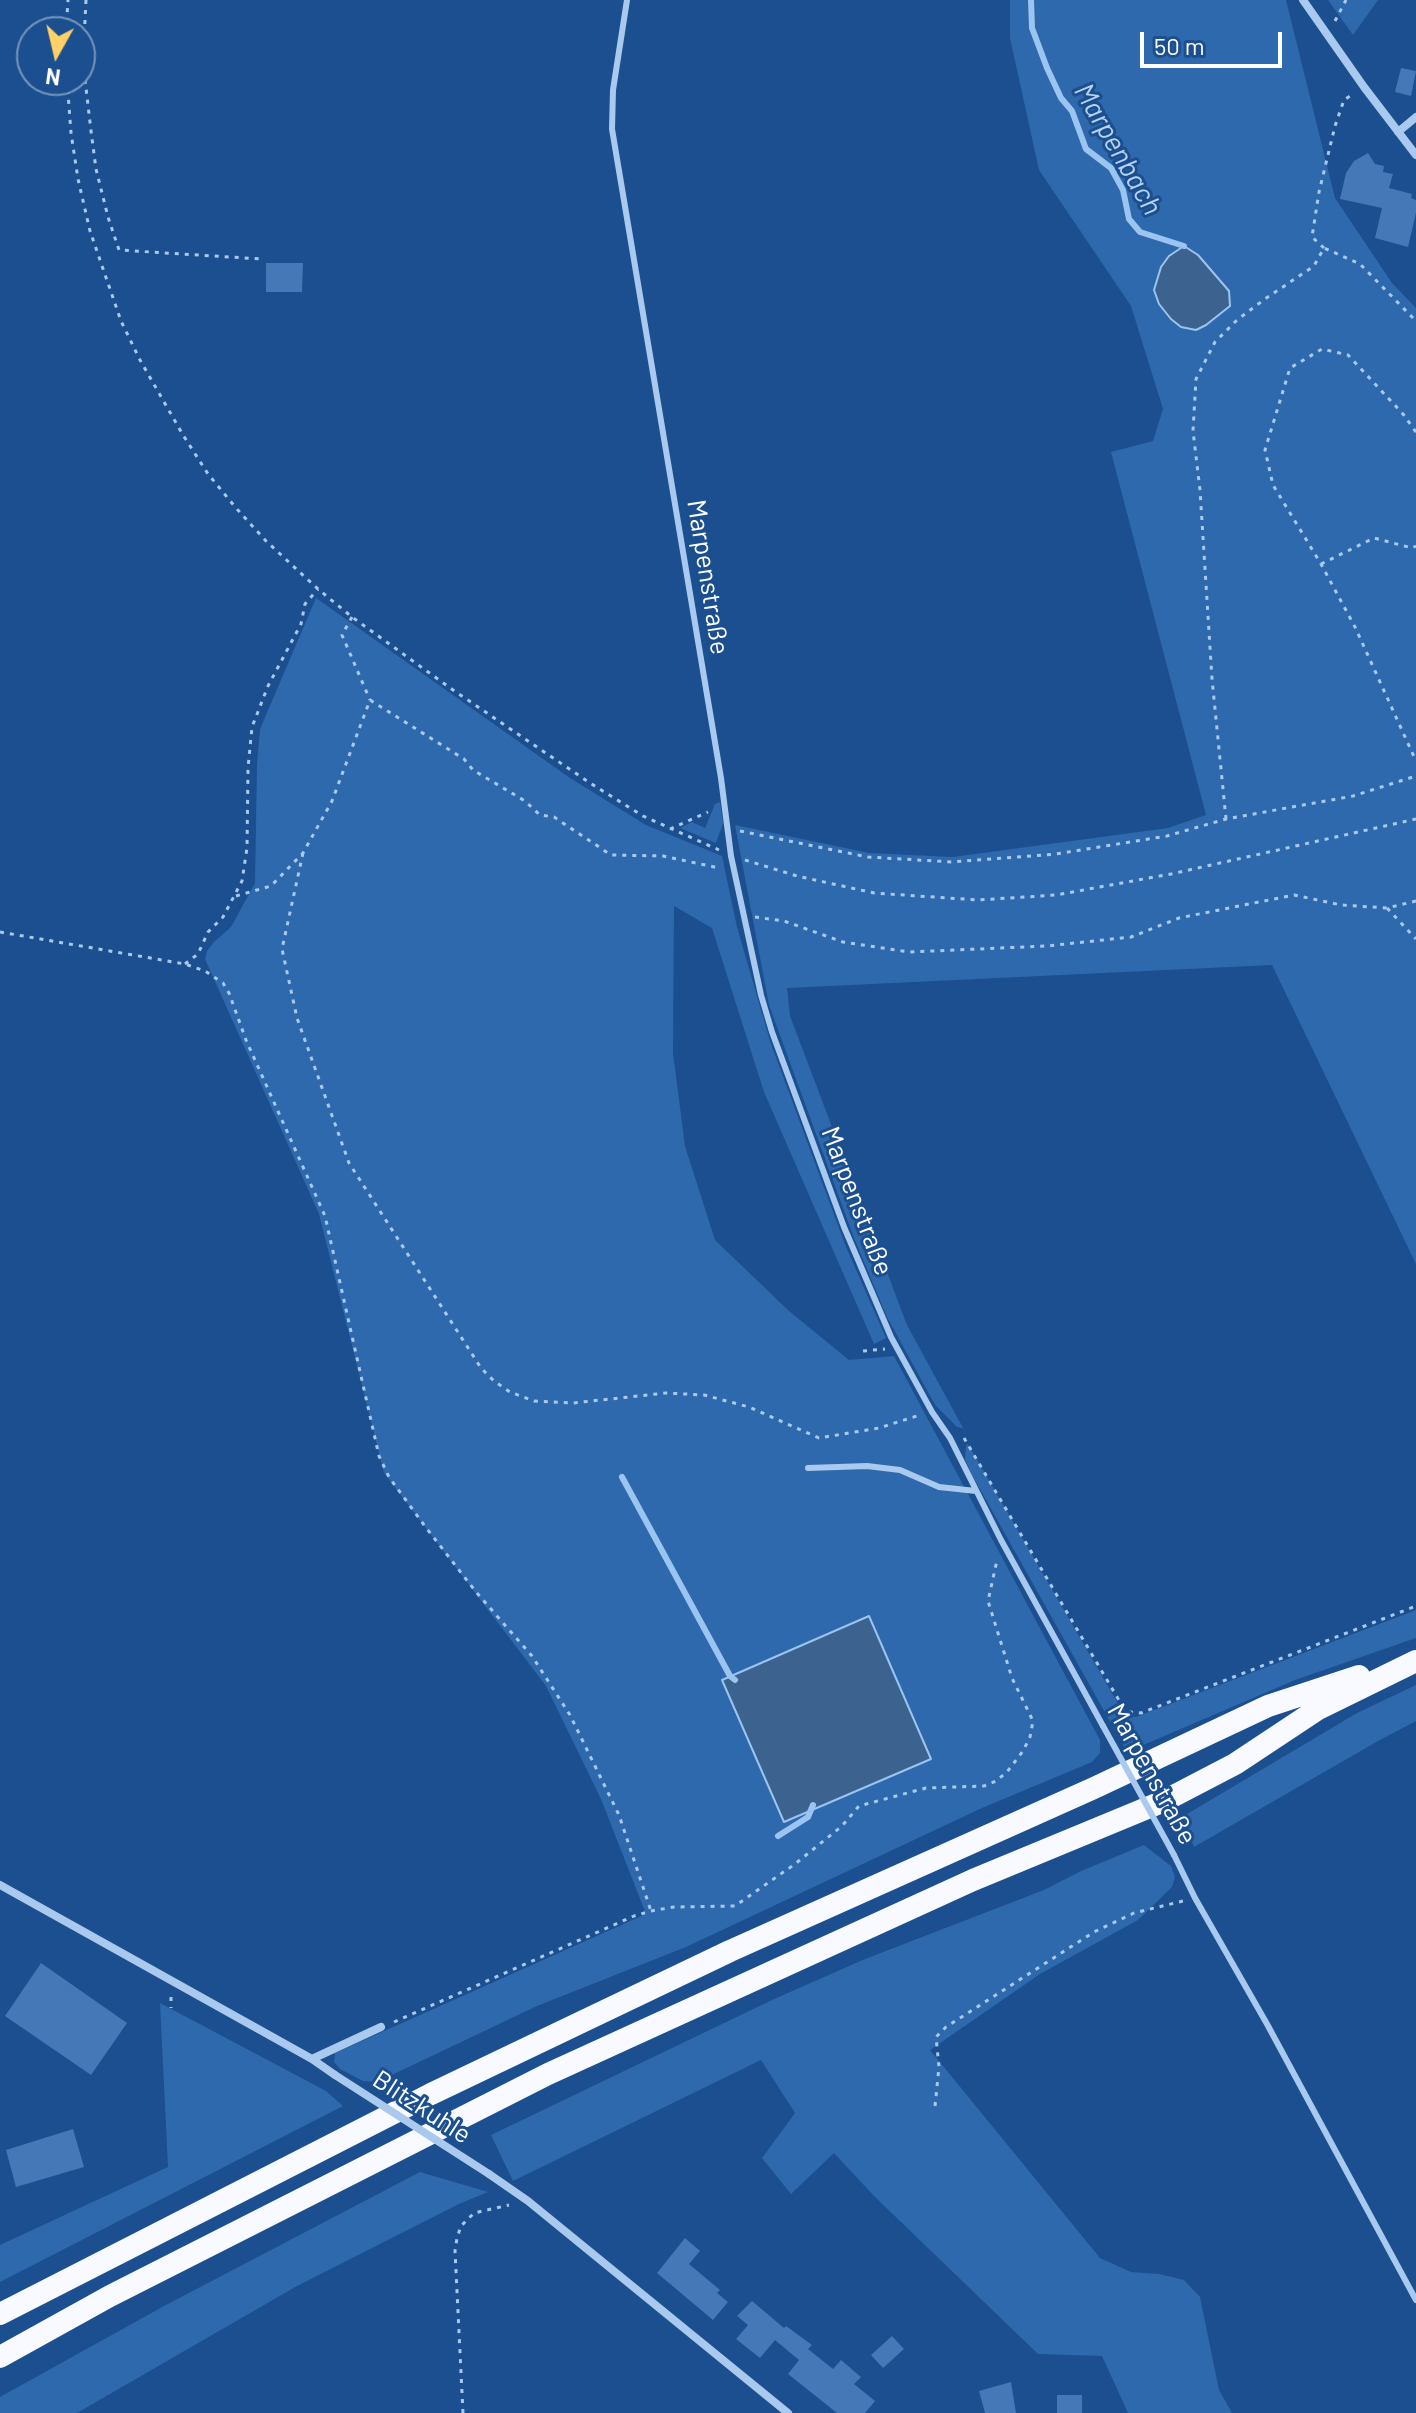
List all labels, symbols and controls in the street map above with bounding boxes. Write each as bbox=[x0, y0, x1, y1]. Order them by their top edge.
north arrow bbox=[16, 16, 96, 96]
scale bar bbox=[1144, 16, 1286, 66]
text: 50 m bbox=[1154, 31, 1205, 60]
text: N bbox=[44, 64, 62, 92]
water label: Marpenbach bbox=[1067, 77, 1169, 221]
street label: Marpenstraße bbox=[680, 497, 736, 657]
street label: Marpenstraße bbox=[814, 1122, 900, 1280]
street label: Marpenstraße bbox=[1100, 1698, 1204, 1850]
street label: Blitzkuhle bbox=[367, 2064, 477, 2150]

